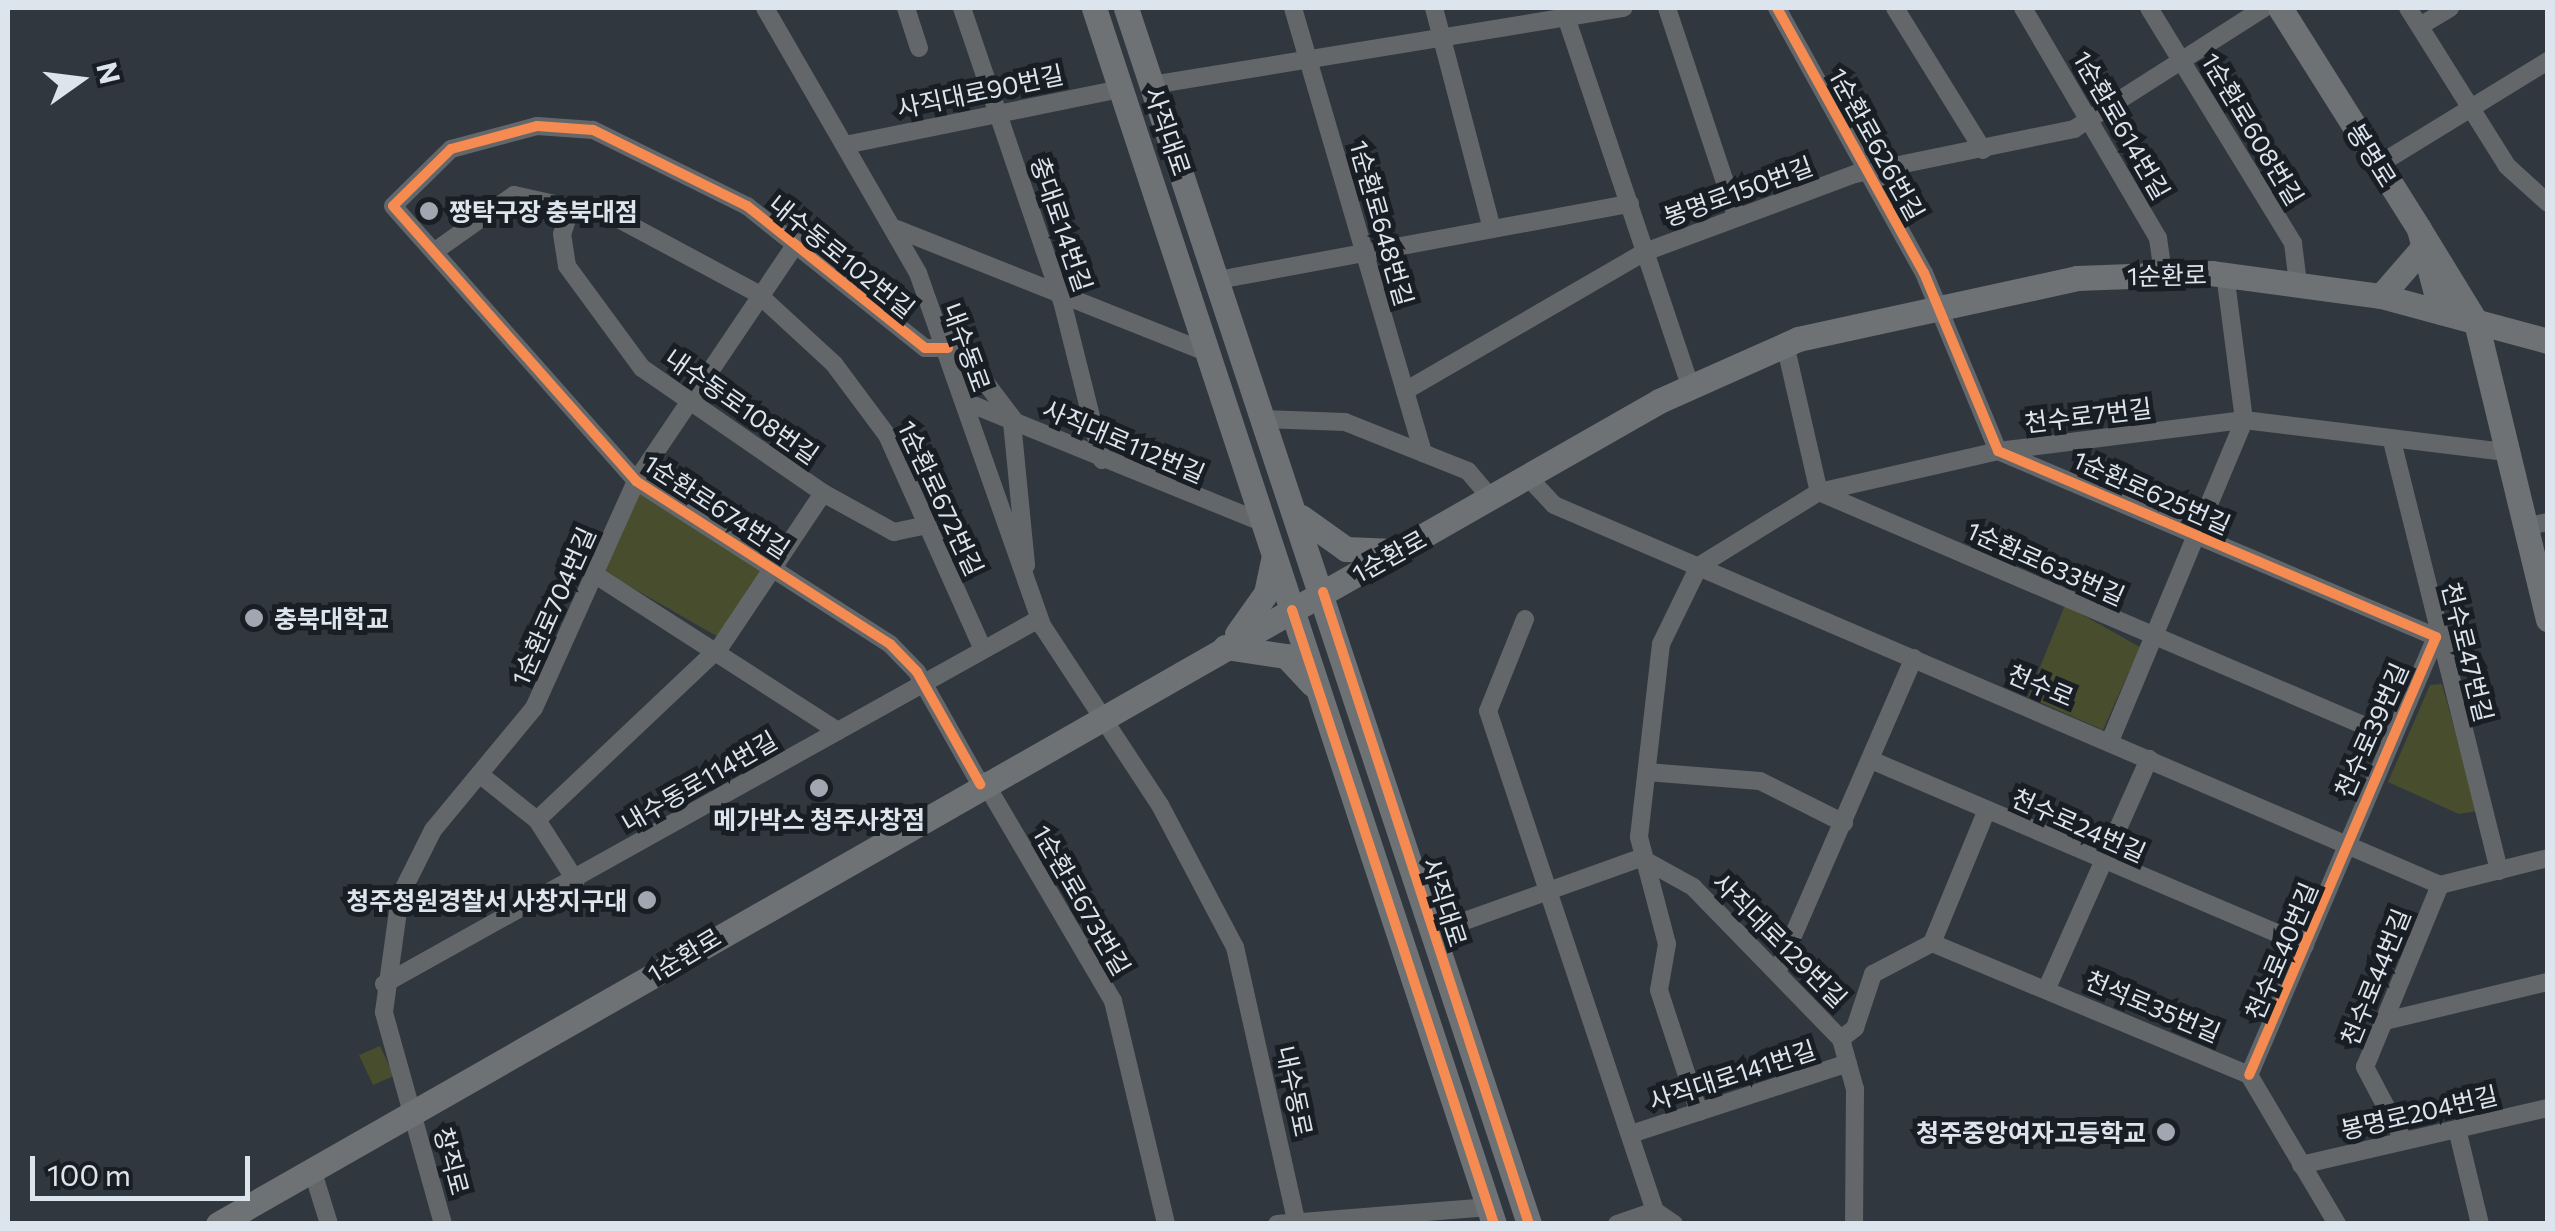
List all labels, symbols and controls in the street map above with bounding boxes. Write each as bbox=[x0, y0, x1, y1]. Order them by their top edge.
north arrow bbox=[30, 30, 130, 130]
street label: 1순환로614번길 bbox=[2067, 45, 2177, 205]
street label: 1순환로608번길 bbox=[2196, 47, 2310, 211]
text: N bbox=[90, 58, 128, 87]
street label: 사직대로90번길 bbox=[894, 59, 1066, 123]
street label: 1순환로626번길 bbox=[1823, 62, 1931, 226]
street label: 사직대로 bbox=[1139, 83, 1197, 179]
street label: 봉명로 bbox=[2341, 118, 2403, 192]
street label: 1순환로648번길 bbox=[1344, 137, 1420, 309]
street label: 봉명로150번길 bbox=[1659, 150, 1817, 232]
street label: 충대로14번길 bbox=[1025, 153, 1099, 295]
street label: 내수동로102번길 bbox=[763, 188, 921, 324]
place label: 짱탁구장 충북대점 bbox=[449, 196, 638, 226]
marker: 짱탁구장 충북대점 bbox=[418, 200, 440, 222]
street label: 1순환로 bbox=[2127, 259, 2207, 291]
street label: 내수동로 bbox=[937, 299, 997, 395]
street label: 내수동로108번길 bbox=[660, 342, 824, 470]
street label: 천수로7번길 bbox=[2023, 392, 2153, 438]
street label: 사직대로112번길 bbox=[1038, 393, 1210, 489]
street label: 1순환로672번길 bbox=[892, 416, 990, 580]
street label: 1순환로625번길 bbox=[2069, 444, 2235, 540]
street label: 1순환로674번길 bbox=[639, 448, 795, 564]
street label: 1순환로633번길 bbox=[1963, 515, 2129, 611]
street label: 1순환로704번길 bbox=[505, 522, 601, 690]
street label: 1순환로 bbox=[1347, 524, 1431, 588]
street label: 천수로47번길 bbox=[2436, 579, 2500, 725]
place label: 충북대학교 bbox=[274, 603, 389, 633]
marker: 충북대학교 bbox=[243, 607, 265, 629]
street label: 천수로 bbox=[2003, 658, 2079, 712]
street label: 천수로39번길 bbox=[2328, 658, 2414, 802]
street label: 내수동로114번길 bbox=[616, 724, 782, 838]
marker: 메가박스 청주사창점 bbox=[808, 777, 830, 799]
street label: 천수로24번길 bbox=[2007, 782, 2151, 868]
place label: 메가박스 청주사창점 bbox=[713, 804, 925, 834]
street label: 1순환로673번길 bbox=[1027, 820, 1137, 980]
street label: 사직대로 bbox=[1417, 854, 1473, 950]
street label: 사직대로129번길 bbox=[1707, 867, 1853, 1013]
street label: 천수로40번길 bbox=[2239, 878, 2323, 1024]
place label: 청주청원경찰서 사창지구대 bbox=[346, 885, 627, 915]
marker: 청주청원경찰서 사창지구대 bbox=[636, 889, 658, 911]
street label: 천수로44번길 bbox=[2334, 904, 2416, 1050]
street label: 1순환로 bbox=[642, 922, 726, 988]
street label: 천석로35번길 bbox=[2081, 964, 2225, 1048]
street label: 사직대로141번길 bbox=[1645, 1034, 1819, 1116]
street label: 내수동로 bbox=[1271, 1043, 1319, 1139]
street label: 봉명로204번길 bbox=[2338, 1079, 2500, 1145]
place label: 청주중앙여자고등학교 bbox=[1916, 1117, 2146, 1147]
marker: 청주중앙여자고등학교 bbox=[2155, 1121, 2177, 1143]
street label: 창직로 bbox=[429, 1124, 475, 1198]
scale bar bbox=[35, 1136, 255, 1198]
text: 100 m bbox=[47, 1155, 131, 1192]

